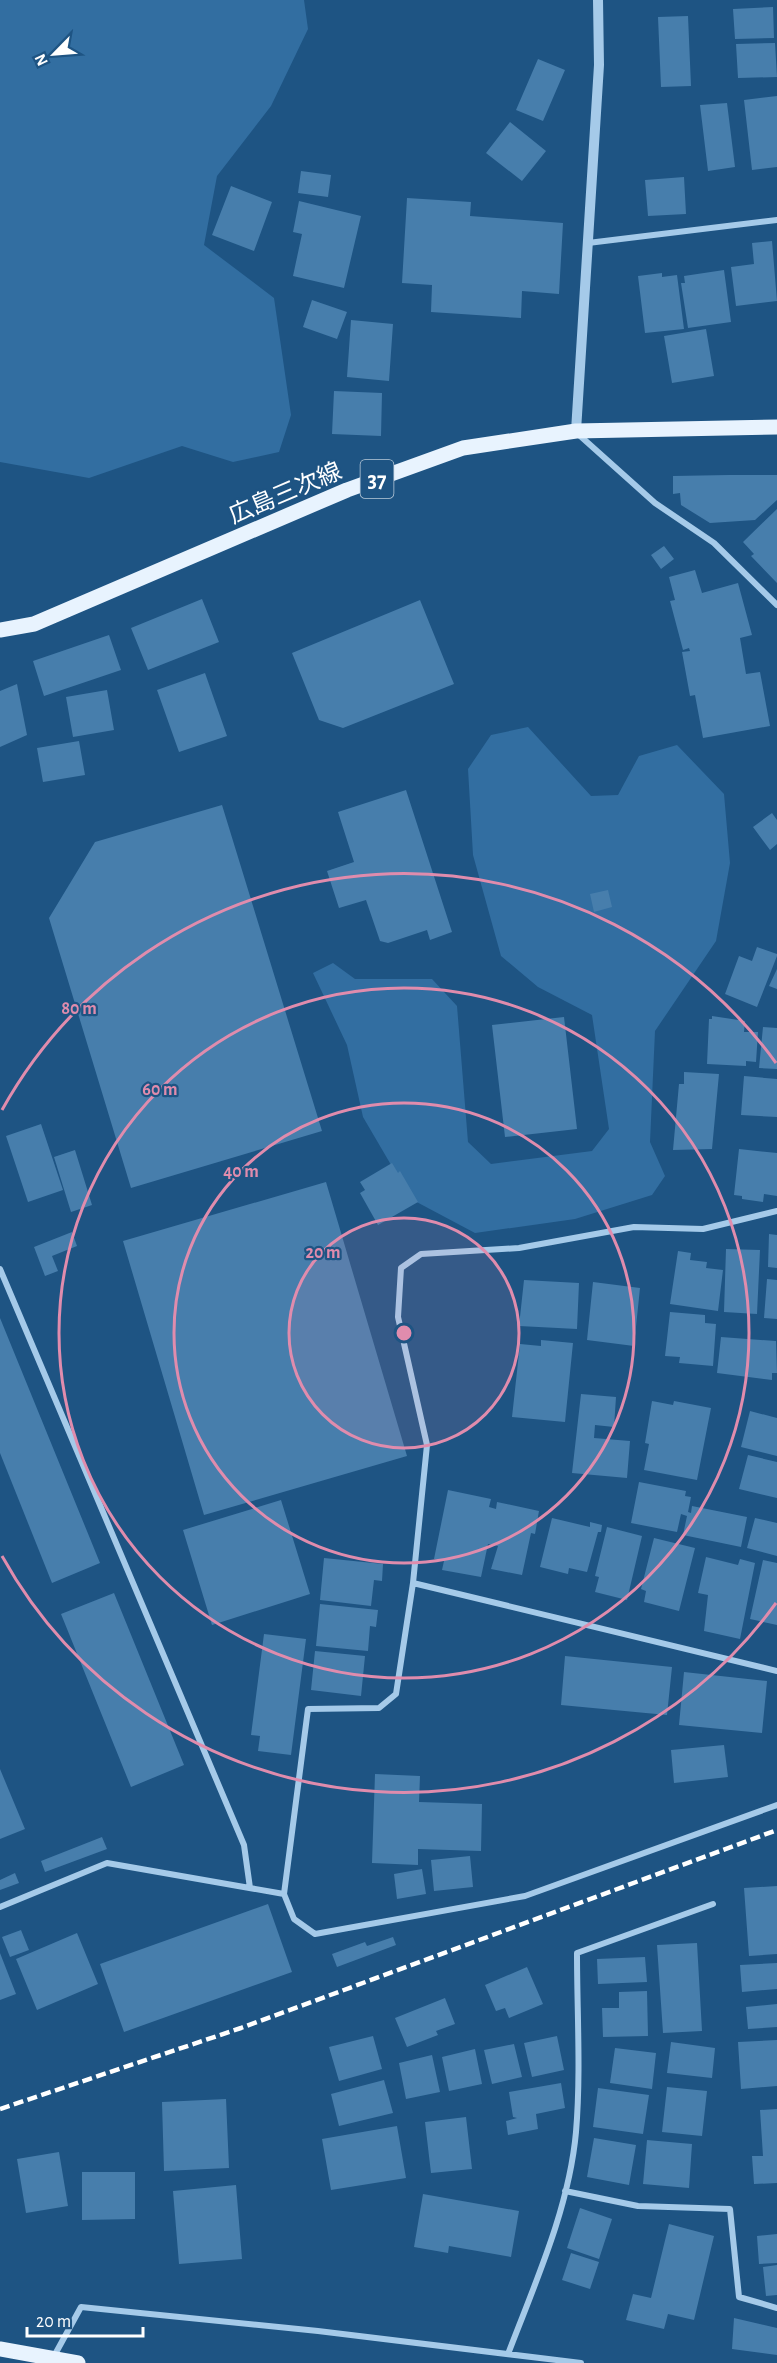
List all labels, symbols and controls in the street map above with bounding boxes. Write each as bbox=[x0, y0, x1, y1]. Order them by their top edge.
north arrow bbox=[24, 24, 84, 84]
text: N bbox=[32, 51, 51, 68]
street label: 広島三次線 bbox=[225, 458, 345, 528]
road number: 37 bbox=[360, 460, 394, 498]
text: 80 m bbox=[61, 1000, 97, 1018]
text: 60 m bbox=[142, 1081, 178, 1099]
text: 40 m bbox=[223, 1163, 259, 1181]
text: 20 m bbox=[305, 1244, 341, 1262]
centre of rings bbox=[394, 1323, 414, 1343]
scale bar bbox=[27, 2300, 142, 2338]
text: 20 m bbox=[36, 2313, 71, 2331]

